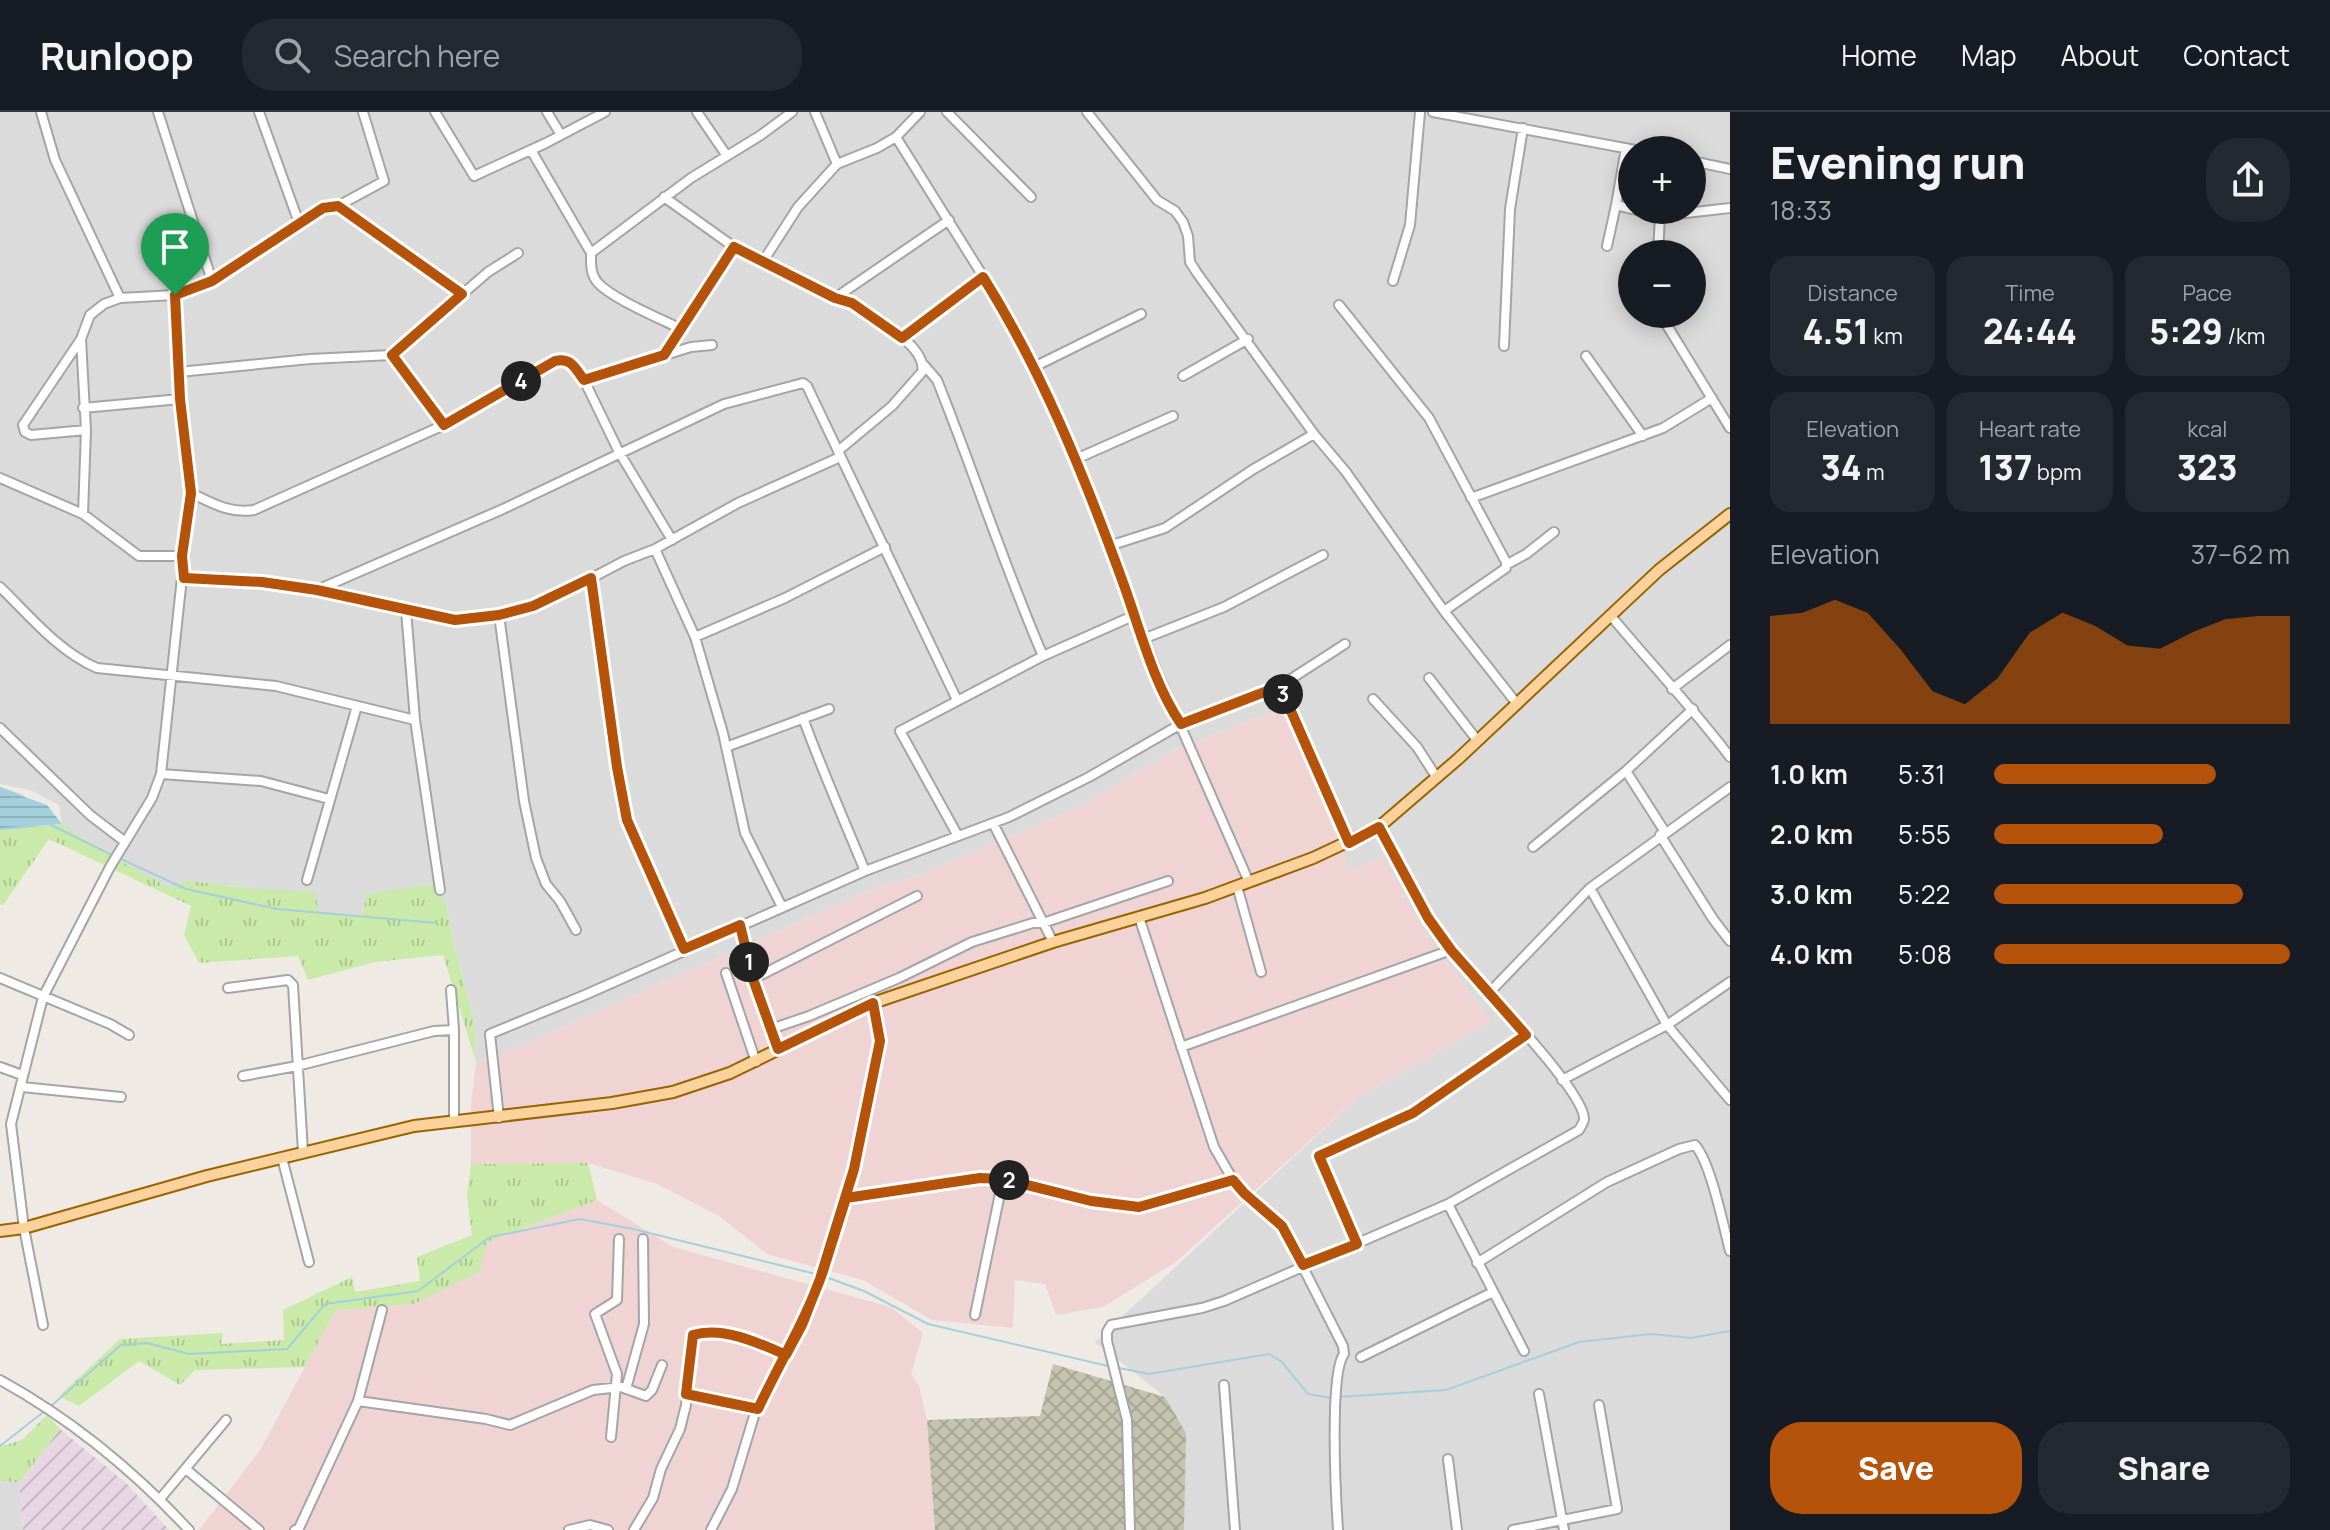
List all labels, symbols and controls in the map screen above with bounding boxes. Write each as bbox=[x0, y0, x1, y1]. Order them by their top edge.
search box bbox=[242, 19, 802, 91]
text: Runloop bbox=[40, 29, 194, 81]
icon: search bbox=[270, 33, 314, 77]
text: Search here bbox=[334, 35, 500, 76]
text: Home bbox=[1841, 36, 1917, 74]
text: Map bbox=[1961, 36, 2017, 74]
text: About bbox=[2061, 36, 2139, 74]
text: Contact bbox=[2183, 36, 2290, 74]
text: Evening run bbox=[1770, 132, 2026, 192]
map controls bbox=[1618, 136, 1706, 328]
button: + bbox=[1618, 136, 1706, 224]
button: share bbox=[2206, 138, 2290, 222]
text: 18:33 bbox=[1770, 192, 1832, 228]
pin bbox=[141, 213, 209, 295]
icon: arrive bbox=[153, 225, 197, 269]
button: − bbox=[1618, 240, 1706, 328]
text: Distance bbox=[1808, 278, 1898, 308]
text: Time bbox=[2005, 278, 2055, 308]
text: Pace bbox=[2182, 278, 2232, 308]
text: 4.51 bbox=[1802, 308, 1869, 354]
text: 24:44 bbox=[1983, 308, 2077, 354]
text: 5:29 bbox=[2149, 308, 2223, 354]
text: km bbox=[1869, 321, 1903, 351]
text: /km bbox=[2223, 321, 2266, 351]
pin: 4 bbox=[501, 361, 541, 401]
text: 4 bbox=[514, 366, 528, 396]
text: Elevation bbox=[1806, 414, 1899, 444]
text: Heart rate bbox=[1979, 414, 2081, 444]
text: kcal bbox=[2187, 414, 2227, 444]
text: 34 bbox=[1821, 444, 1862, 490]
text: 137 bbox=[1978, 444, 2032, 490]
text: 323 bbox=[2177, 444, 2238, 490]
text: m bbox=[1862, 457, 1885, 487]
text: bpm bbox=[2032, 457, 2082, 487]
text: Elevation bbox=[1770, 536, 1880, 572]
text: 37–62 m bbox=[2191, 536, 2290, 572]
pin: 3 bbox=[1263, 674, 1303, 714]
text: 3 bbox=[1277, 679, 1289, 709]
text: 1.0 km bbox=[1770, 756, 1848, 792]
text: 5:31 bbox=[1898, 756, 1945, 792]
text: 2.0 km bbox=[1770, 816, 1853, 852]
text: 5:55 bbox=[1898, 816, 1951, 852]
text: 3.0 km bbox=[1770, 876, 1853, 912]
text: 5:22 bbox=[1898, 876, 1950, 912]
text: 4.0 km bbox=[1770, 936, 1853, 972]
text: 5:08 bbox=[1898, 936, 1952, 972]
pin: 1 bbox=[729, 942, 769, 982]
text: 1 bbox=[744, 947, 754, 977]
pin: 2 bbox=[989, 1160, 1029, 1200]
text: 2 bbox=[1002, 1165, 1016, 1195]
button: Save bbox=[1770, 1422, 2022, 1514]
button: Share bbox=[2038, 1422, 2290, 1514]

